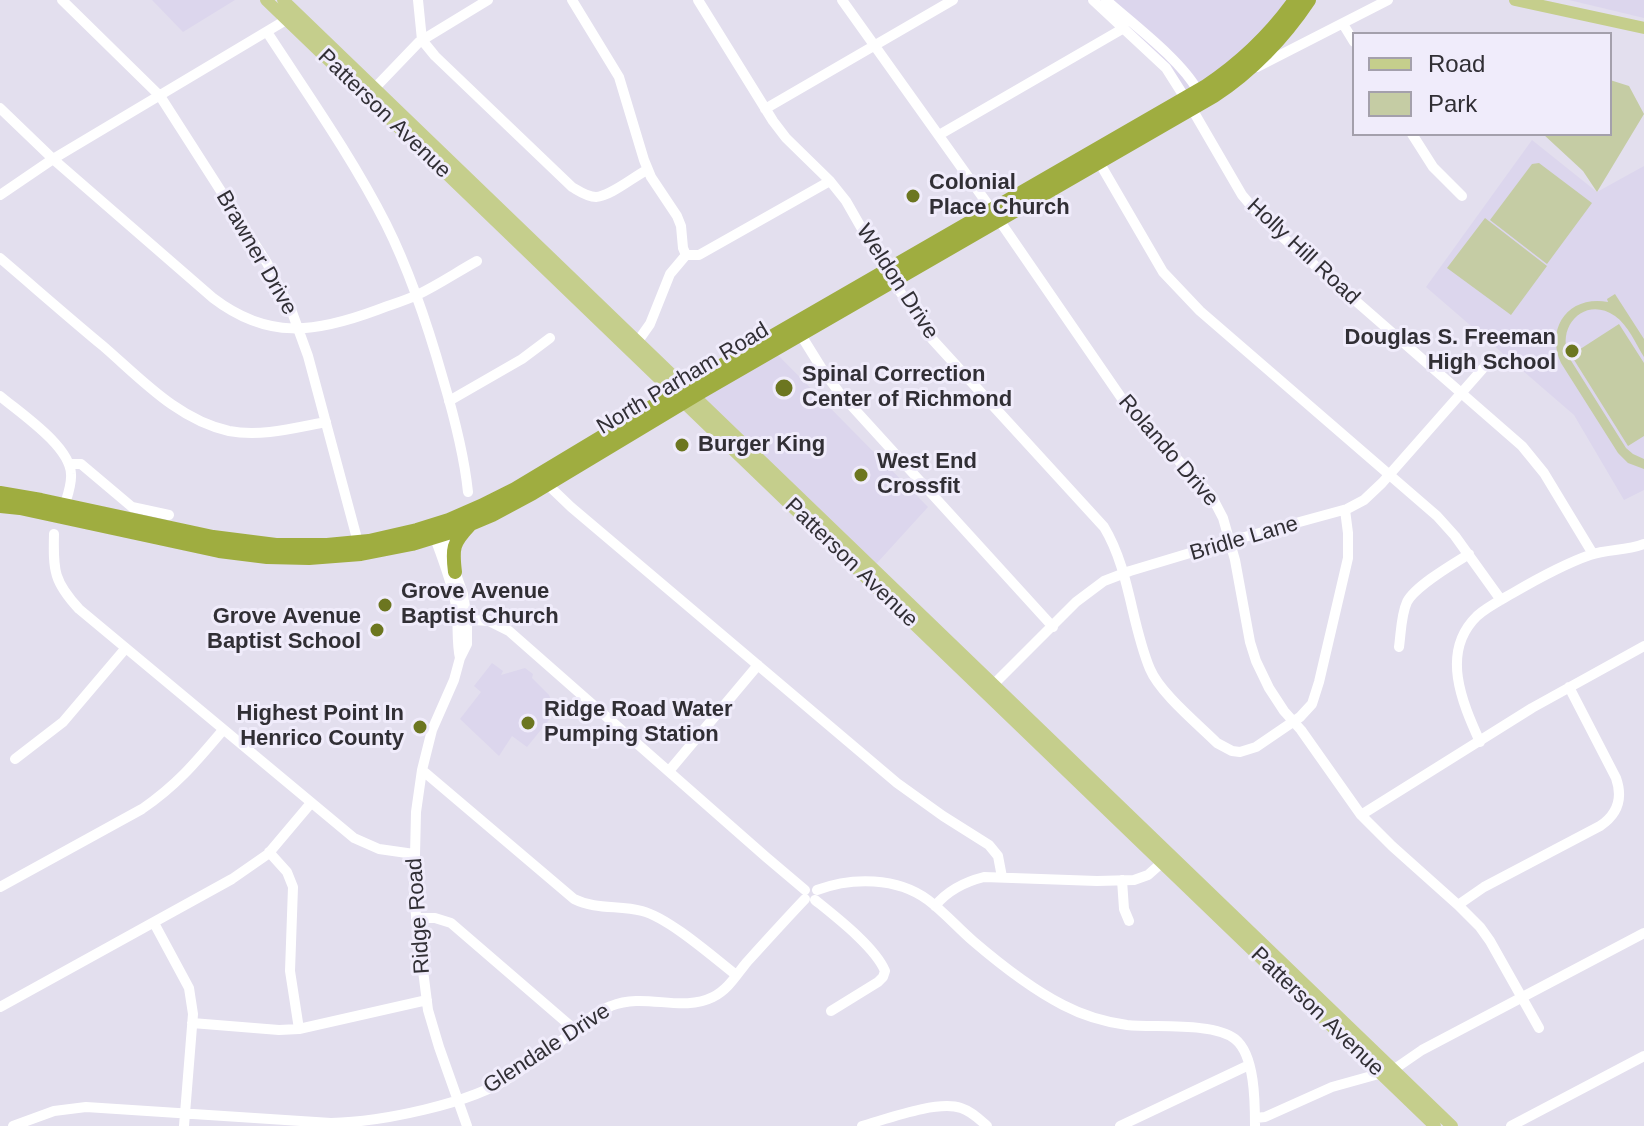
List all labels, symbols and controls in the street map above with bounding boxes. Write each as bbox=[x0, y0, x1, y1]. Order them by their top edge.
legend bbox=[1352, 32, 1612, 136]
street label: Patterson Avenue bbox=[312, 44, 456, 184]
text: Road bbox=[1428, 50, 1485, 77]
text: Park bbox=[1428, 90, 1477, 117]
place label: Colonial Place Church bbox=[929, 170, 1070, 222]
street label: Brawner Drive bbox=[210, 186, 302, 320]
marker: Colonial Place Church bbox=[904, 187, 922, 205]
street label: Holly Hill Road bbox=[1241, 193, 1365, 311]
street label: Weldon Drive bbox=[850, 220, 944, 344]
street label: North Parham Road bbox=[592, 317, 774, 441]
place label: Douglas S. Freeman High School bbox=[1344, 325, 1556, 376]
marker: Douglas S. Freeman High School bbox=[1563, 342, 1581, 360]
place label: Spinal Correction Center of Richmond bbox=[802, 362, 1012, 414]
marker: Spinal Correction Center of Richmond bbox=[773, 377, 795, 399]
street label: Rolando Drive bbox=[1112, 390, 1224, 512]
place label: Burger King bbox=[698, 432, 825, 458]
marker: Burger King bbox=[673, 436, 691, 454]
place label: West End Crossfit bbox=[877, 449, 977, 500]
marker: West End Crossfit bbox=[852, 466, 870, 484]
street label: Patterson Avenue bbox=[779, 493, 923, 633]
street label: Bridle Lane bbox=[1187, 511, 1301, 567]
place label: Grove Avenue Baptist Church bbox=[401, 579, 559, 630]
marker: Grove Avenue Baptist Church bbox=[376, 596, 394, 614]
place label: Grove Avenue Baptist School bbox=[207, 604, 361, 656]
marker: Grove Avenue Baptist School bbox=[368, 621, 386, 639]
place label: Ridge Road Water Pumping Station bbox=[544, 697, 733, 748]
place label: Highest Point In Henrico County bbox=[237, 701, 404, 752]
marker: Ridge Road Water Pumping Station bbox=[519, 714, 537, 732]
marker: Highest Point In Henrico County bbox=[411, 718, 429, 736]
street label: Ridge Road bbox=[402, 857, 436, 975]
street label: Patterson Avenue bbox=[1245, 942, 1389, 1082]
street label: Glendale Drive bbox=[479, 998, 615, 1100]

